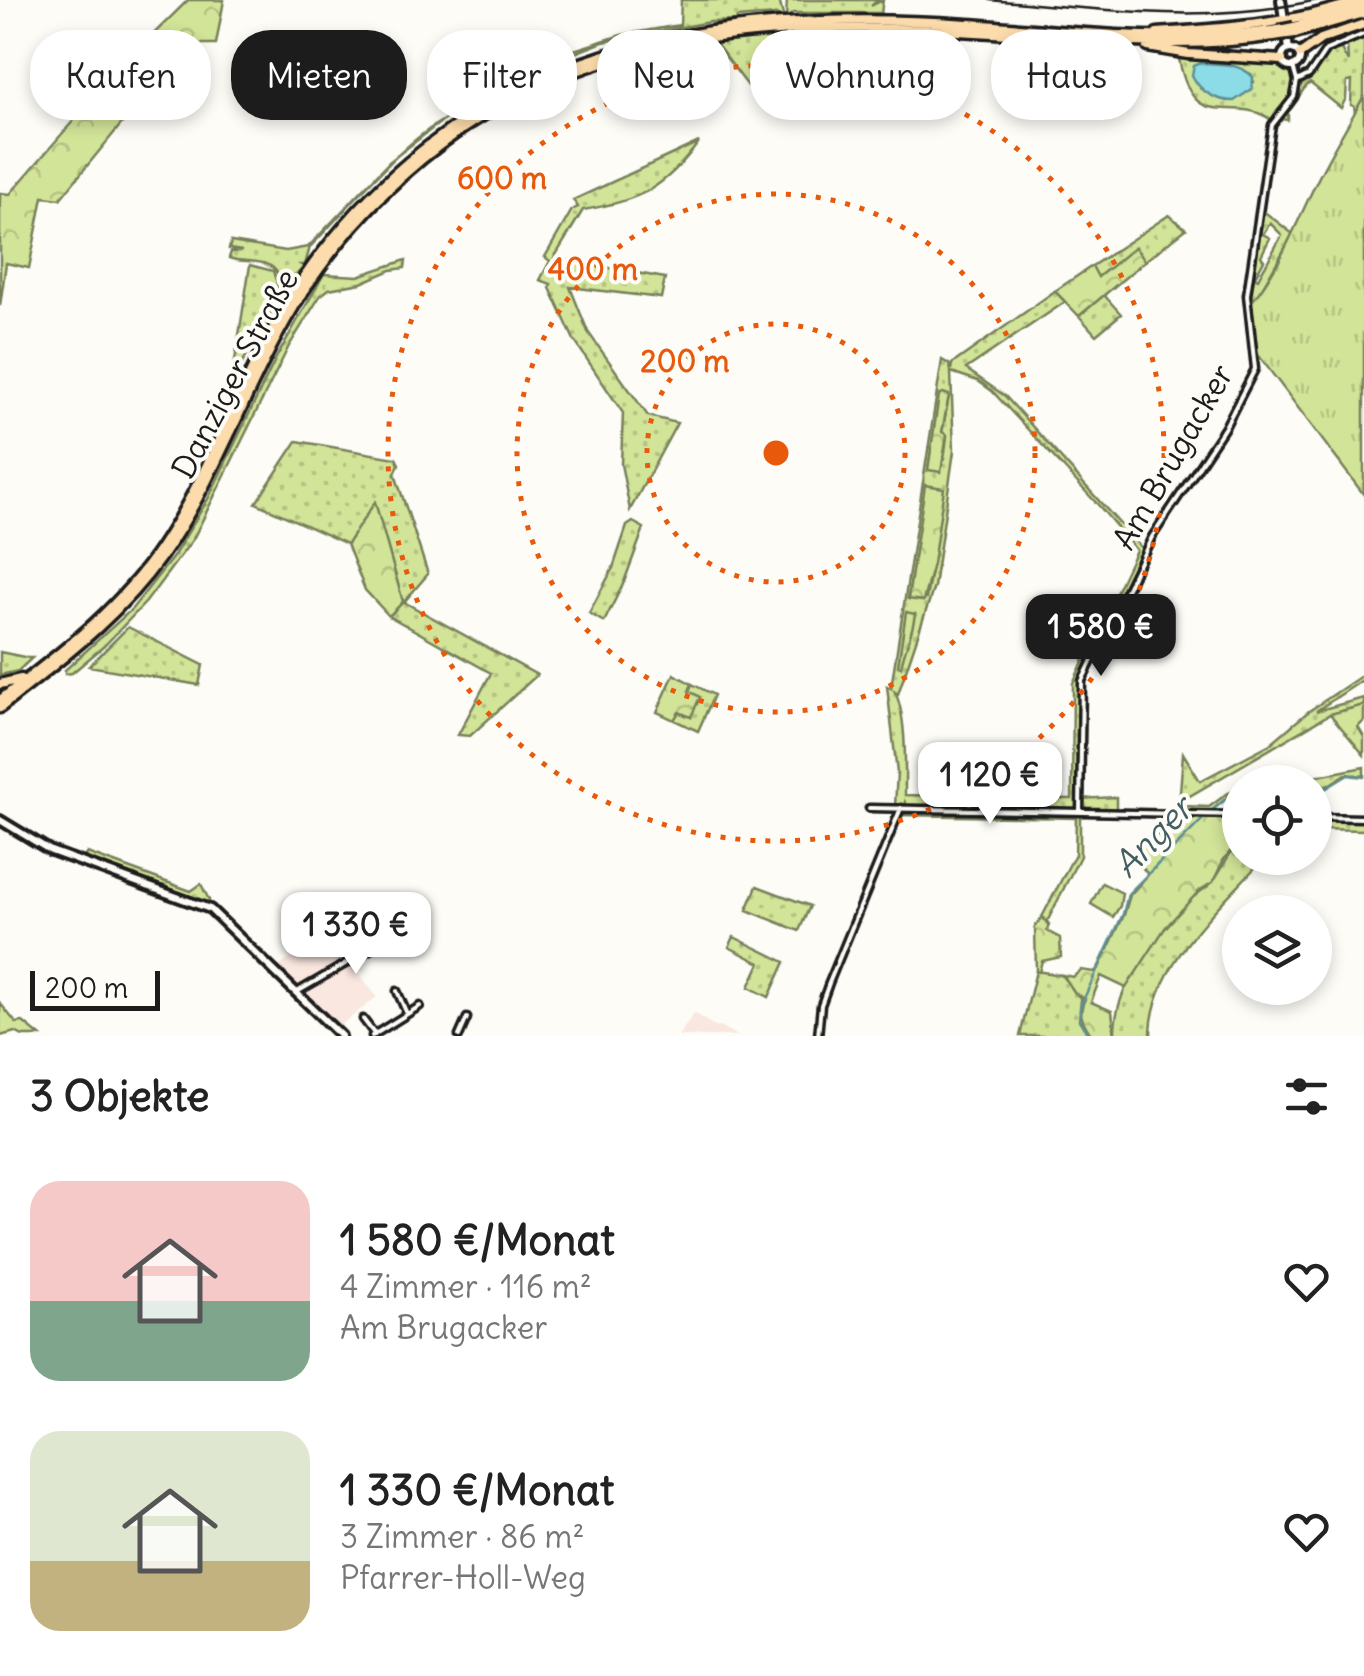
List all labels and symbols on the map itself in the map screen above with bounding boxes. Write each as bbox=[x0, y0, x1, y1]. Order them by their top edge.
text: 600 m bbox=[457, 159, 547, 197]
text: 400 m bbox=[548, 250, 638, 288]
street label: Danziger Straße bbox=[162, 262, 307, 486]
text: 200 m bbox=[640, 342, 730, 380]
street label: Am Brugacker bbox=[1103, 357, 1242, 557]
centre of rings bbox=[758, 435, 794, 471]
pin: 1 580 € bbox=[1009, 594, 1193, 679]
pin: 1 120 € bbox=[898, 742, 1082, 827]
water label: Anger bbox=[1103, 784, 1204, 886]
pin: 1 330 € bbox=[264, 892, 448, 977]
scale bar bbox=[30, 966, 160, 1010]

